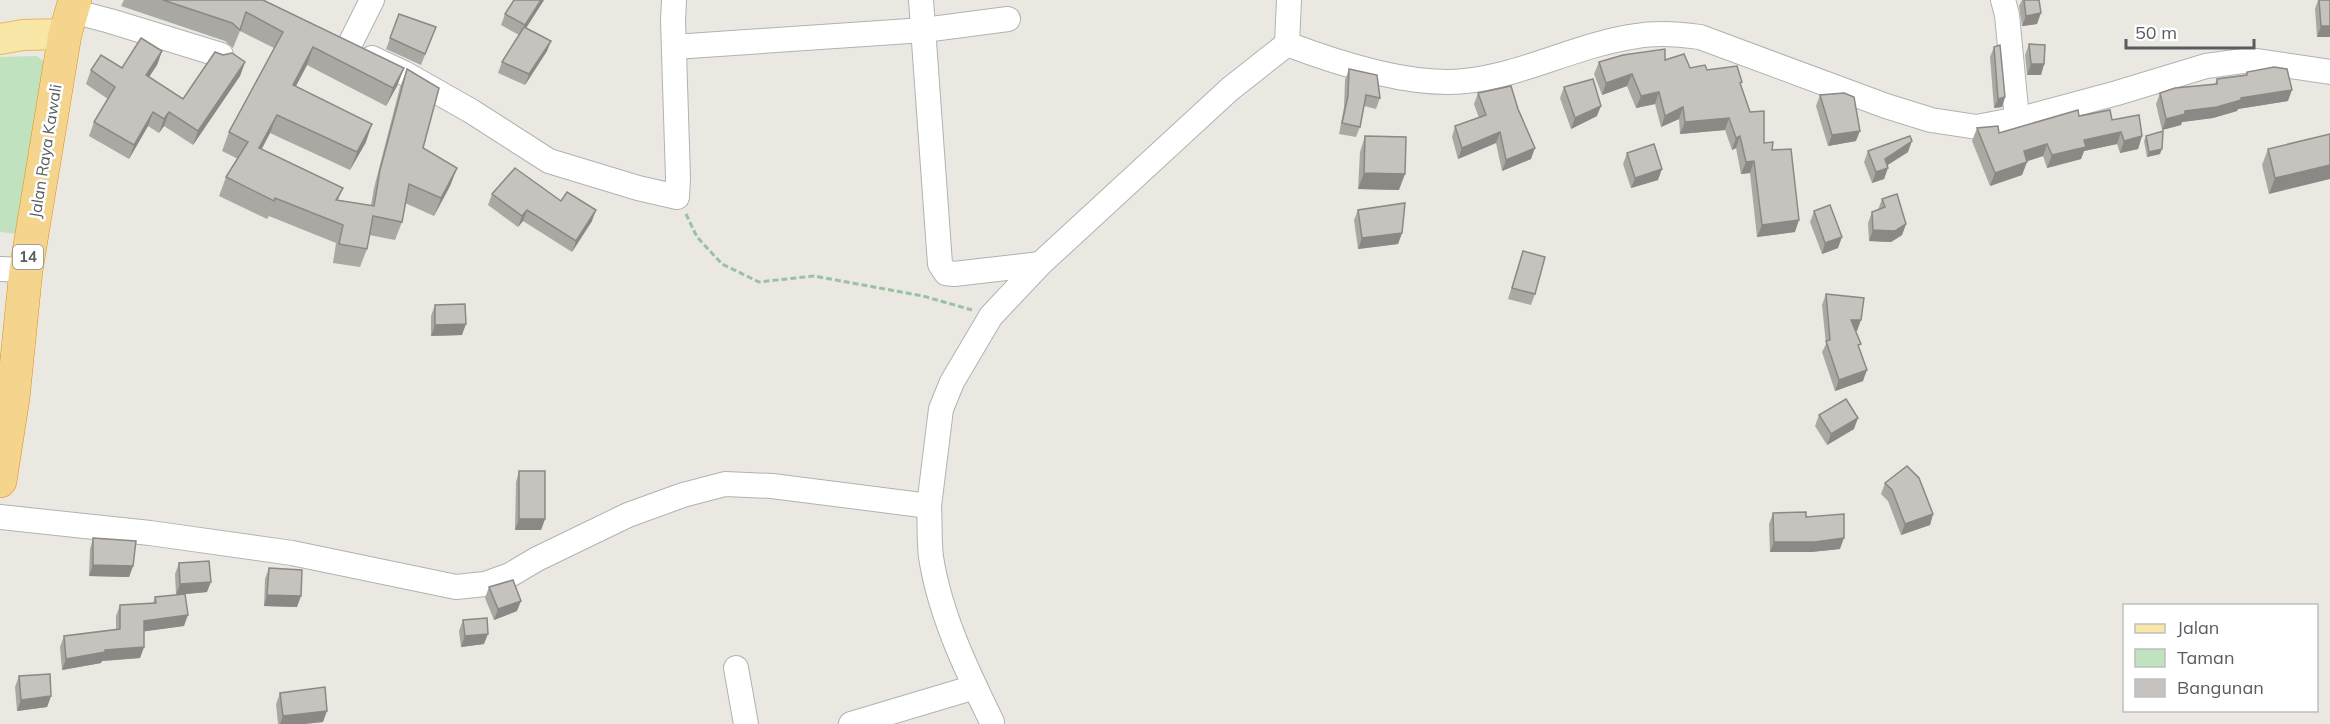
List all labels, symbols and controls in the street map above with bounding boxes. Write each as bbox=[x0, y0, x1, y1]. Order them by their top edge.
scale bar bbox=[2126, 12, 2254, 50]
text: 50 m bbox=[2135, 21, 2177, 44]
street label: Jalan Raya Kawali bbox=[25, 83, 65, 219]
road number: 14 bbox=[13, 245, 43, 269]
legend bbox=[2123, 604, 2318, 712]
text: Jalan bbox=[2177, 616, 2219, 639]
text: Taman bbox=[2177, 646, 2234, 669]
text: Bangunan bbox=[2177, 676, 2264, 699]

